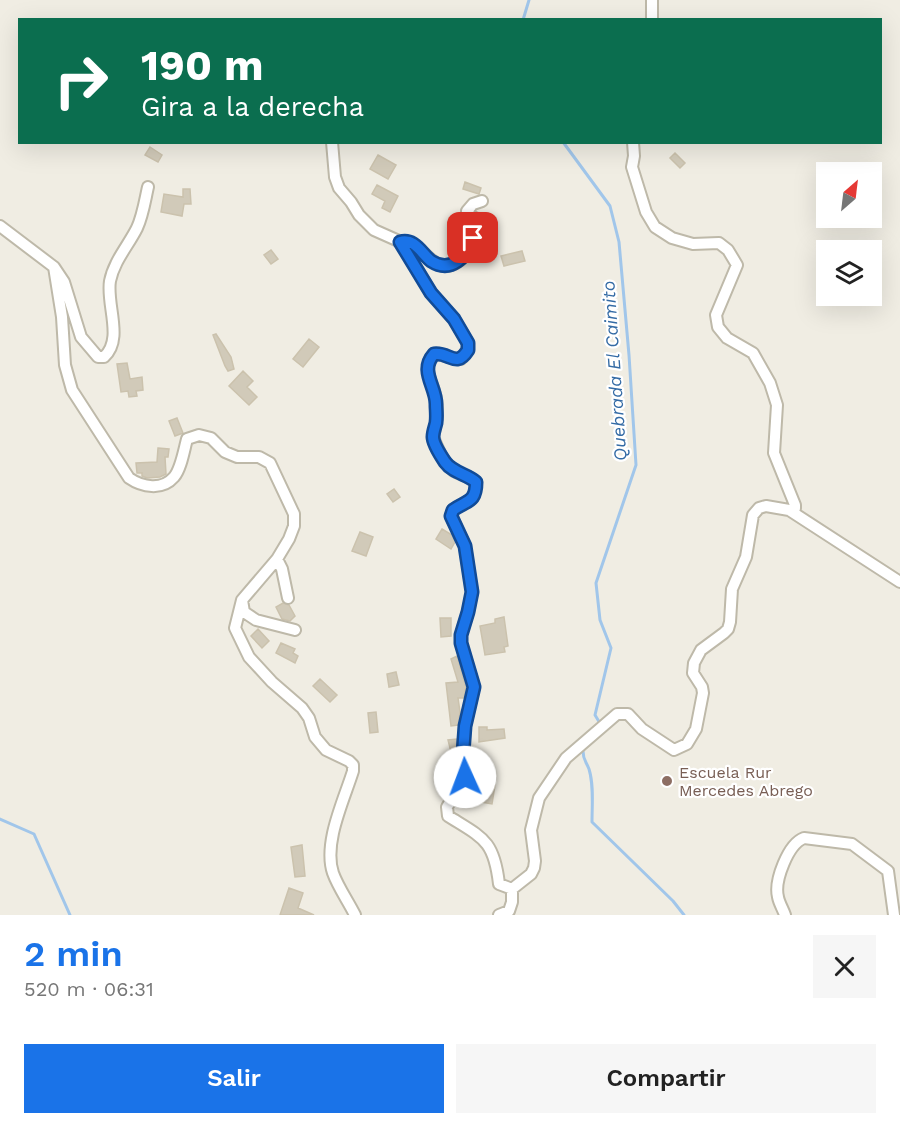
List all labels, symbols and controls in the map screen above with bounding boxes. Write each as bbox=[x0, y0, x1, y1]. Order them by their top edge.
text: 190 m bbox=[141, 41, 264, 90]
icon: right bbox=[42, 42, 120, 120]
text: Gira a la derecha bbox=[141, 91, 364, 123]
north arrow bbox=[816, 162, 882, 228]
map controls bbox=[816, 162, 882, 306]
pin bbox=[447, 212, 498, 263]
icon: arrive bbox=[456, 221, 489, 254]
button: layers bbox=[816, 240, 882, 306]
water label: Quebrada El Caimito bbox=[597, 280, 631, 462]
position arrow bbox=[433, 745, 497, 809]
place label: Escuela Rur Mercedes Abrego bbox=[679, 763, 813, 800]
marker: Escuela Rur Mercedes Abrego bbox=[660, 774, 674, 788]
text: 2 min bbox=[24, 933, 123, 975]
button: close bbox=[813, 935, 876, 998]
text: 520 m · 06:31 bbox=[24, 977, 154, 1001]
button: Salir bbox=[24, 1044, 444, 1113]
button: Compartir bbox=[456, 1044, 876, 1113]

